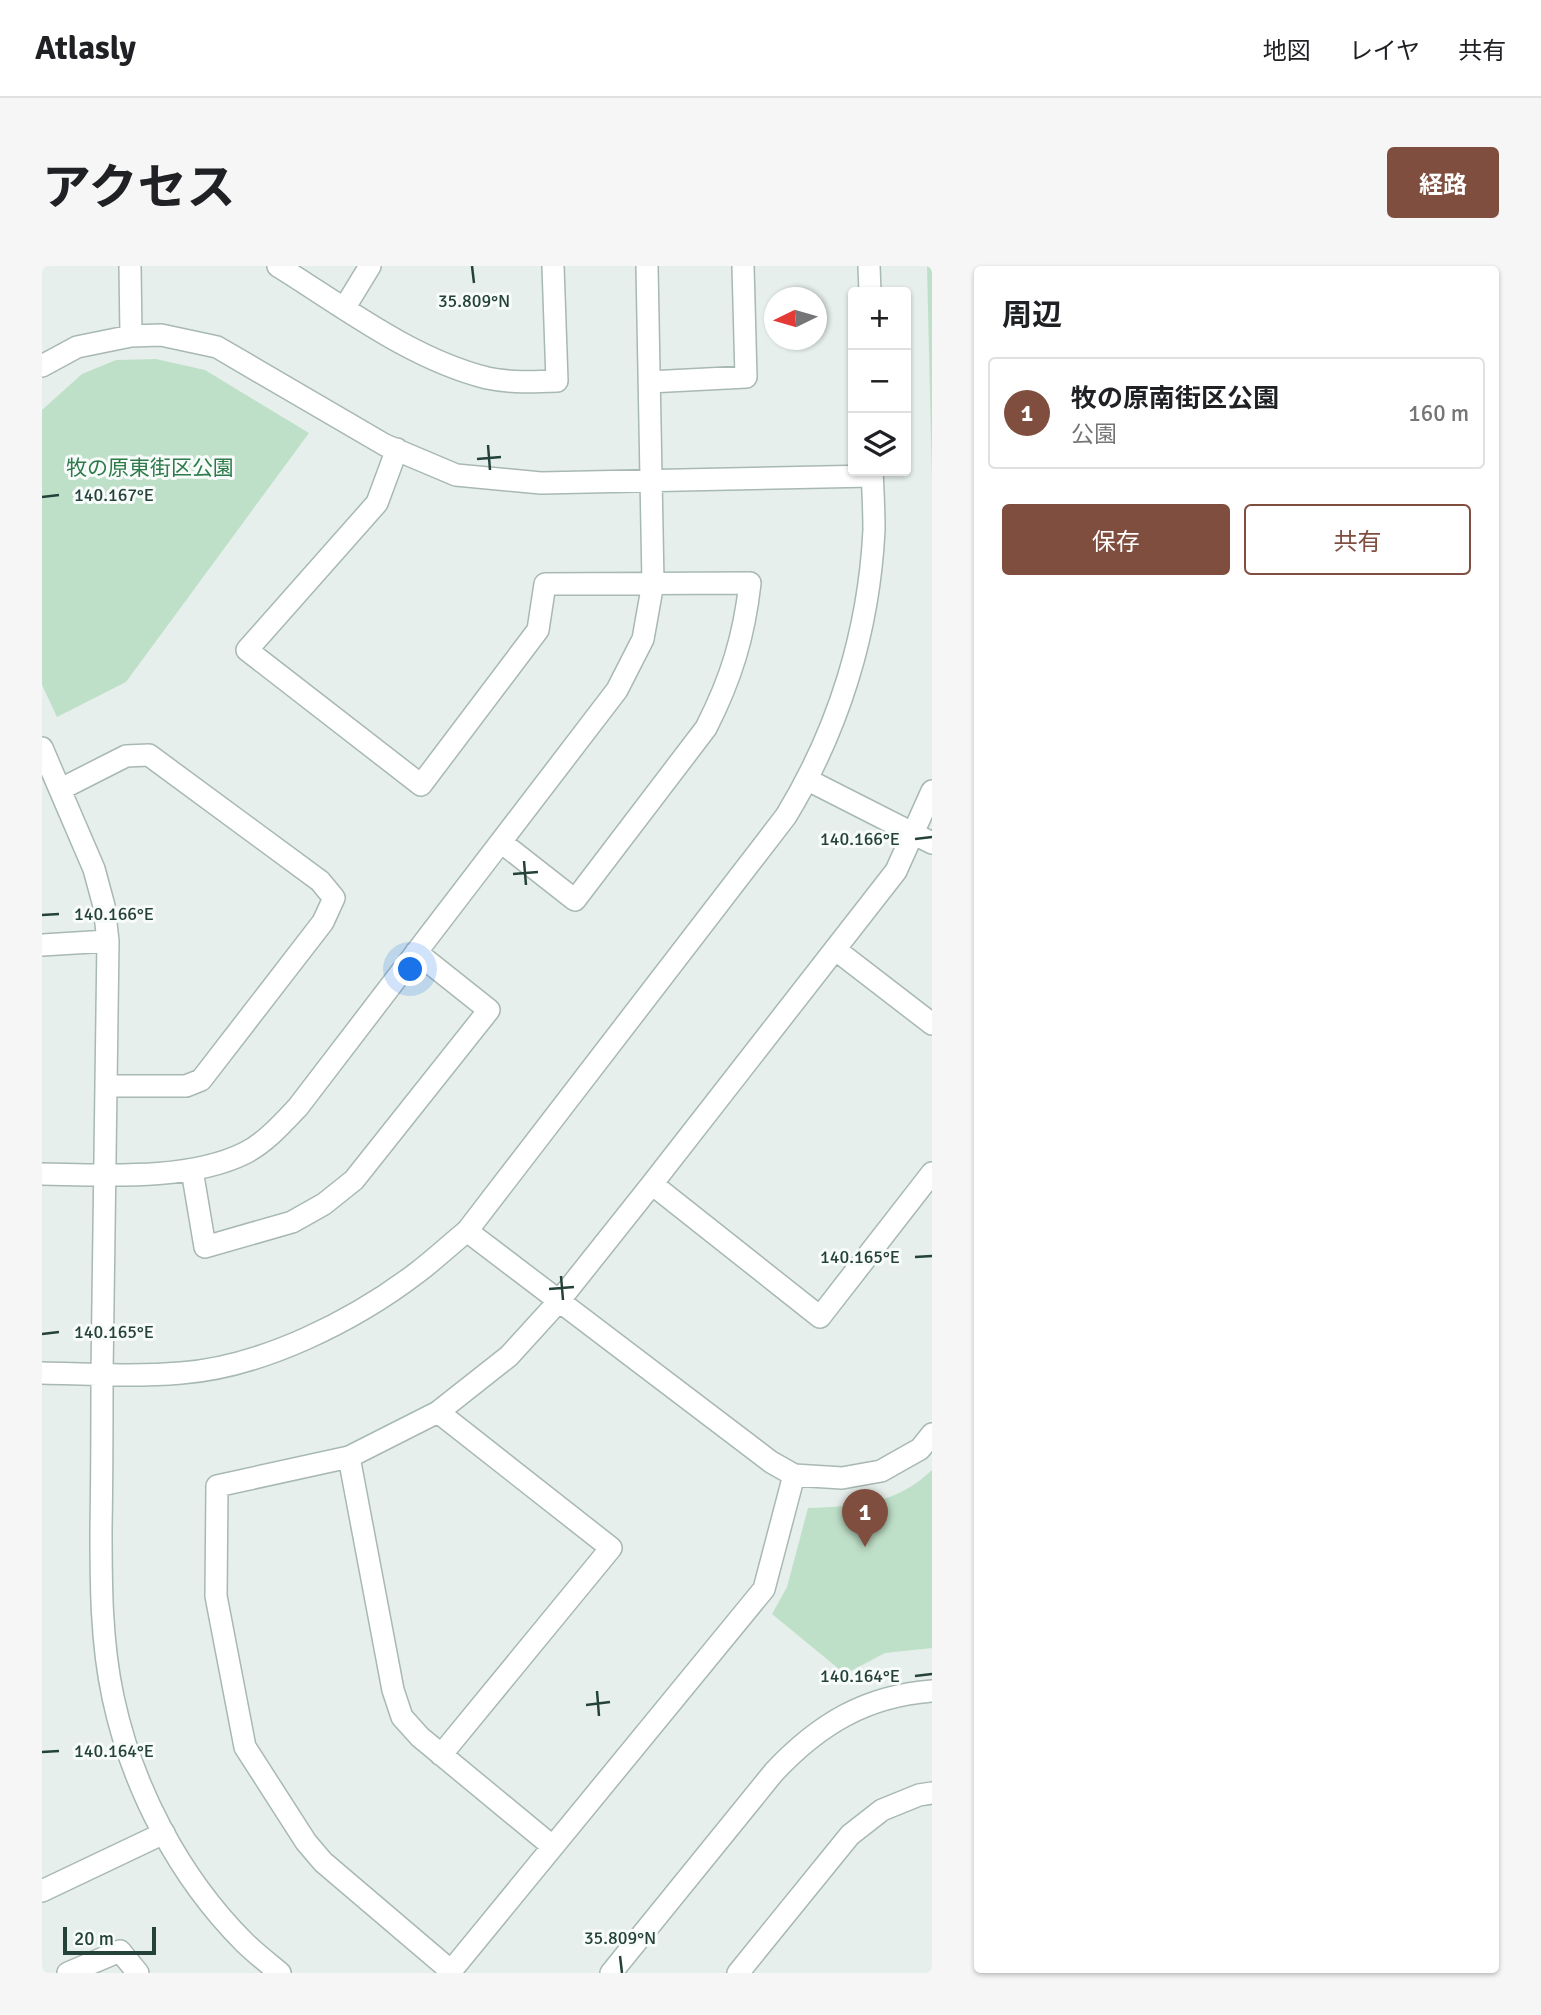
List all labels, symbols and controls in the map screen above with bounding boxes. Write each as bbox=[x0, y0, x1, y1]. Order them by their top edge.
text: Atlasly bbox=[35, 28, 136, 69]
text: 地図 bbox=[1263, 36, 1311, 66]
text: レイヤ bbox=[1349, 36, 1420, 66]
text: 共有 bbox=[1458, 36, 1506, 66]
button: 経路 bbox=[1387, 147, 1499, 218]
text: アクセス bbox=[42, 158, 236, 218]
north arrow bbox=[764, 287, 827, 350]
map controls bbox=[848, 287, 911, 476]
button: + bbox=[848, 287, 911, 350]
text: 35.809°N bbox=[438, 290, 510, 312]
text: 周辺 bbox=[1002, 297, 1062, 334]
button: − bbox=[848, 350, 911, 413]
text: 牧の原南街区公園 bbox=[1071, 383, 1279, 415]
text: 1 bbox=[1021, 399, 1033, 428]
text: 160 m bbox=[1408, 399, 1469, 428]
button: layers bbox=[848, 413, 911, 476]
text: 公園 bbox=[1071, 420, 1117, 449]
park label: 牧の原東街区公園 bbox=[66, 455, 234, 481]
text: 140.167°E bbox=[74, 484, 154, 506]
button: 保存 bbox=[1002, 504, 1230, 575]
button: 共有 bbox=[1244, 504, 1471, 575]
text: 140.166°E bbox=[820, 828, 900, 850]
text: 140.166°E bbox=[74, 903, 154, 925]
your location bbox=[393, 952, 427, 986]
text: 140.165°E bbox=[820, 1246, 900, 1268]
text: 140.165°E bbox=[74, 1321, 154, 1343]
pin: 1 bbox=[842, 1489, 888, 1547]
text: 140.164°E bbox=[820, 1665, 900, 1687]
text: 140.164°E bbox=[74, 1740, 154, 1762]
scale bar bbox=[63, 1924, 156, 1956]
text: 20 m bbox=[74, 1927, 114, 1951]
text: 35.809°N bbox=[584, 1927, 656, 1949]

